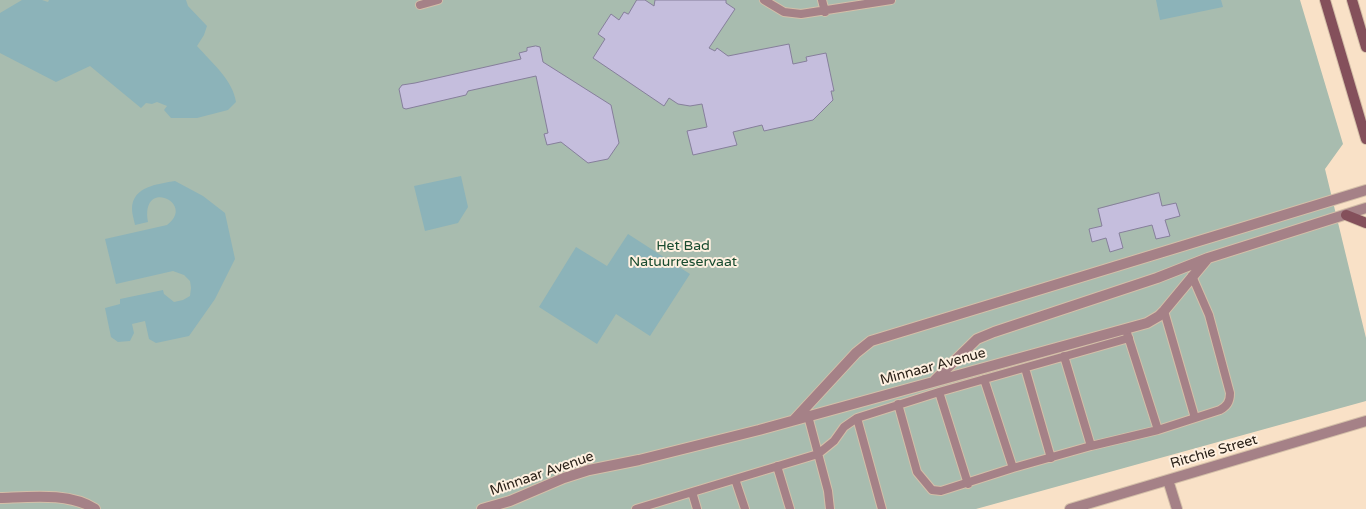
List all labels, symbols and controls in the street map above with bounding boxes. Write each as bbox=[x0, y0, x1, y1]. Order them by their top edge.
park label: Het Bad Natuurreservaat bbox=[629, 238, 737, 270]
street label: Minnaar Avenue bbox=[878, 345, 988, 389]
street label: Ritchie Street bbox=[1169, 432, 1259, 472]
street label: Minnaar Avenue bbox=[488, 448, 596, 500]

